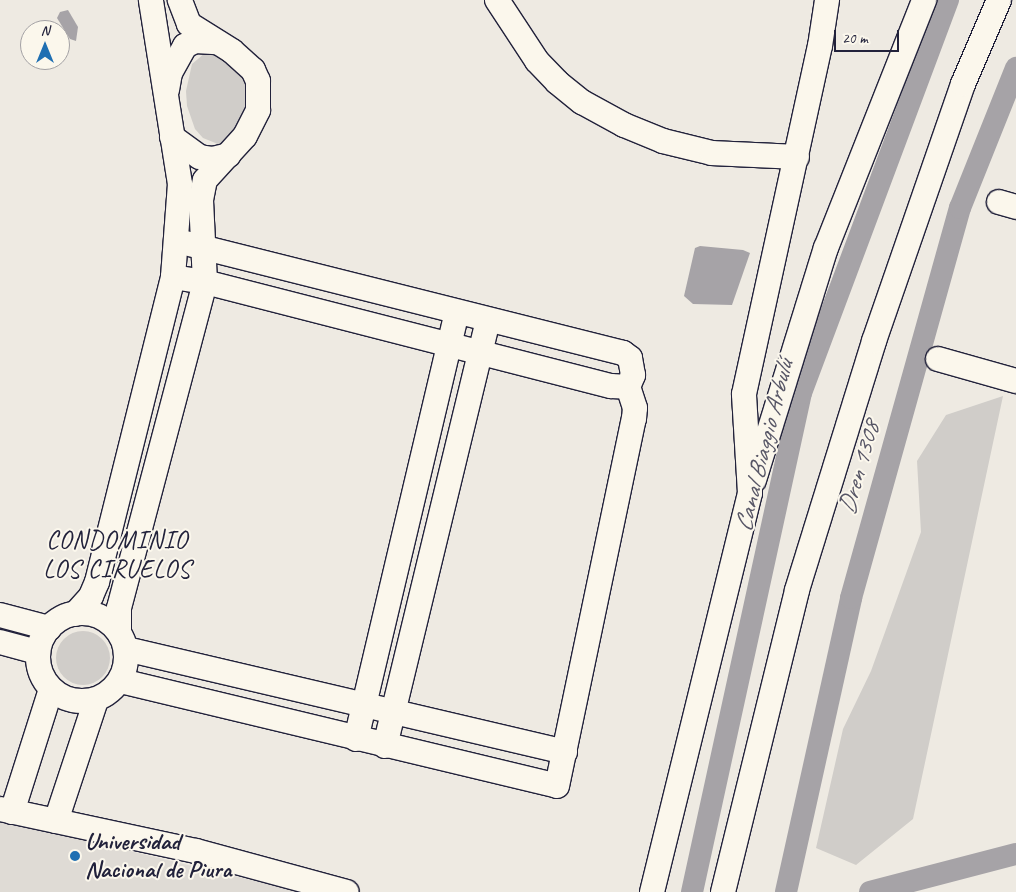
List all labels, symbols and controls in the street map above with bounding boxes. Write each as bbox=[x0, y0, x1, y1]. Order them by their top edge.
north arrow bbox=[20, 20, 70, 70]
scale bar bbox=[836, 20, 901, 52]
text: N bbox=[41, 22, 49, 39]
text: 20 m bbox=[842, 29, 868, 48]
water label: Canal Biaggio Arbulú bbox=[728, 358, 800, 534]
water label: Dren 1308 bbox=[832, 419, 886, 517]
district label: CONDOMINIO LOS CIRUELOS bbox=[42, 526, 192, 585]
place label: Universidad Nacional de Piura bbox=[85, 828, 232, 884]
marker: Universidad Nacional de Piura bbox=[69, 850, 81, 862]

